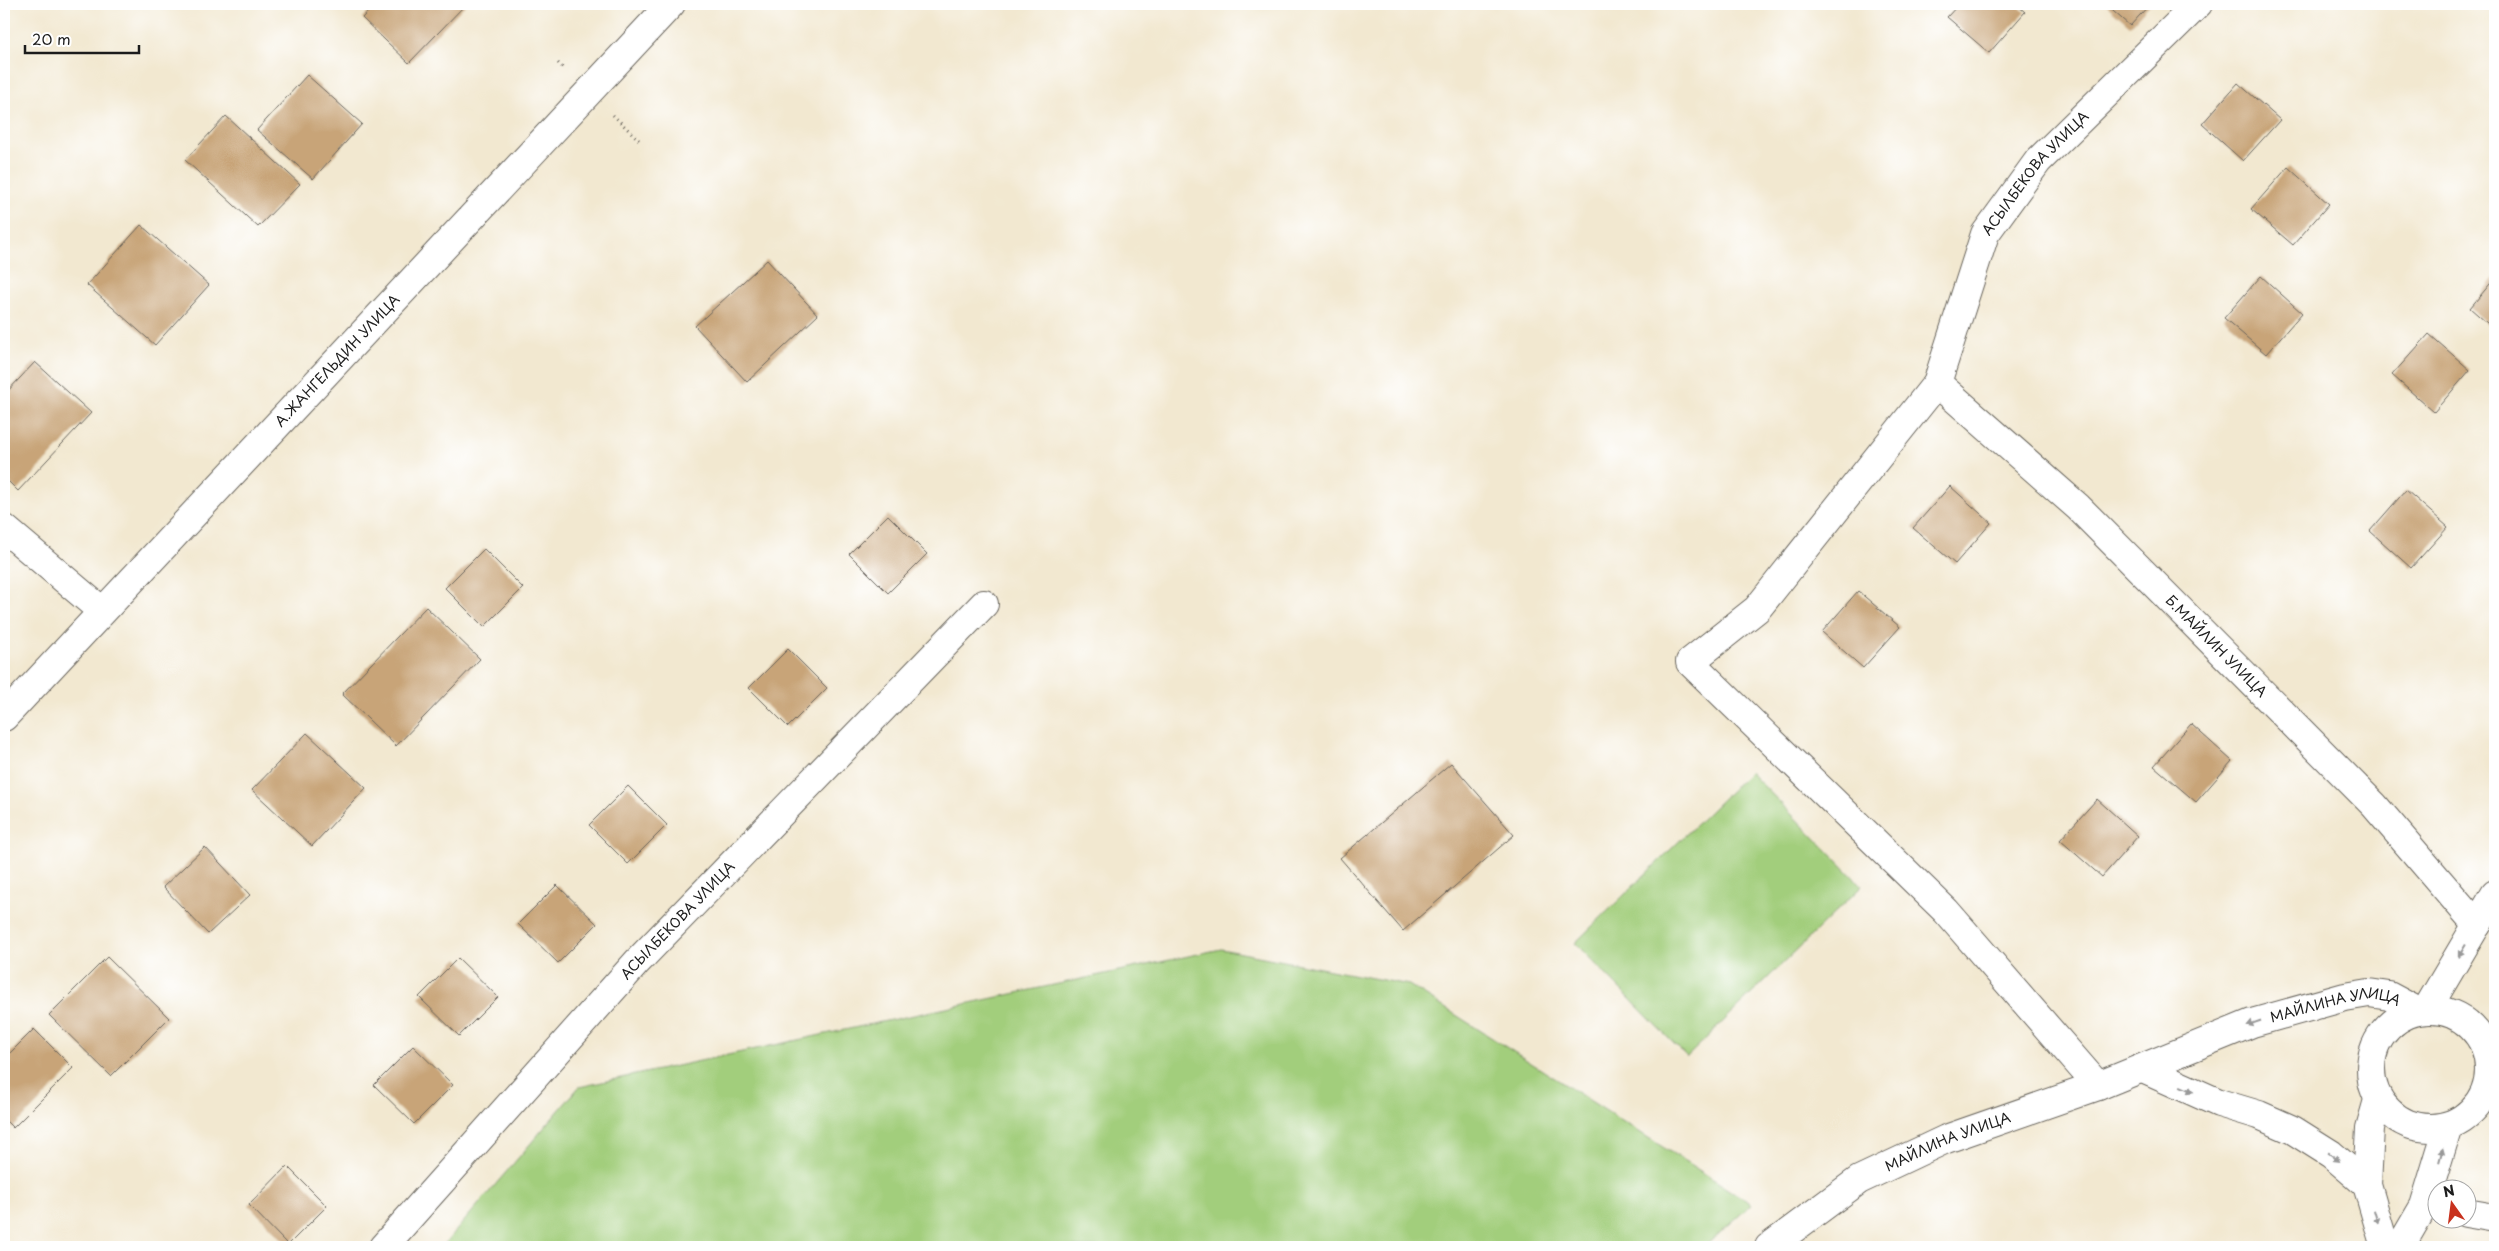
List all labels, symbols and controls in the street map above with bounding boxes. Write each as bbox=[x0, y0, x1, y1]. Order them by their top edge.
scale bar bbox=[25, 22, 139, 54]
text: 20 m bbox=[32, 27, 71, 50]
street label: АСЫЛБЕКОВА УЛИЦА bbox=[1976, 106, 2093, 239]
street label: А.ЖАНГЕЛЬДИН УЛИЦА bbox=[270, 289, 405, 431]
street label: Б.МАЙЛИН УЛИЦА bbox=[2161, 590, 2272, 702]
street label: АСЫЛБЕКОВА УЛИЦА bbox=[615, 856, 740, 984]
one-way arrow bbox=[2457, 945, 2466, 958]
street label: МАЙЛИНА УЛИЦА bbox=[2267, 982, 2405, 1027]
one-way arrow bbox=[2246, 1019, 2261, 1027]
one-way arrow bbox=[2180, 1085, 2194, 1093]
street label: МАЙЛИНА УЛИЦА bbox=[1881, 1106, 2014, 1176]
one-way arrow bbox=[2437, 1148, 2445, 1163]
one-way arrow bbox=[2327, 1151, 2340, 1162]
north arrow bbox=[2426, 1178, 2476, 1228]
text: N bbox=[2441, 1179, 2457, 1202]
one-way arrow bbox=[2373, 1209, 2381, 1224]

